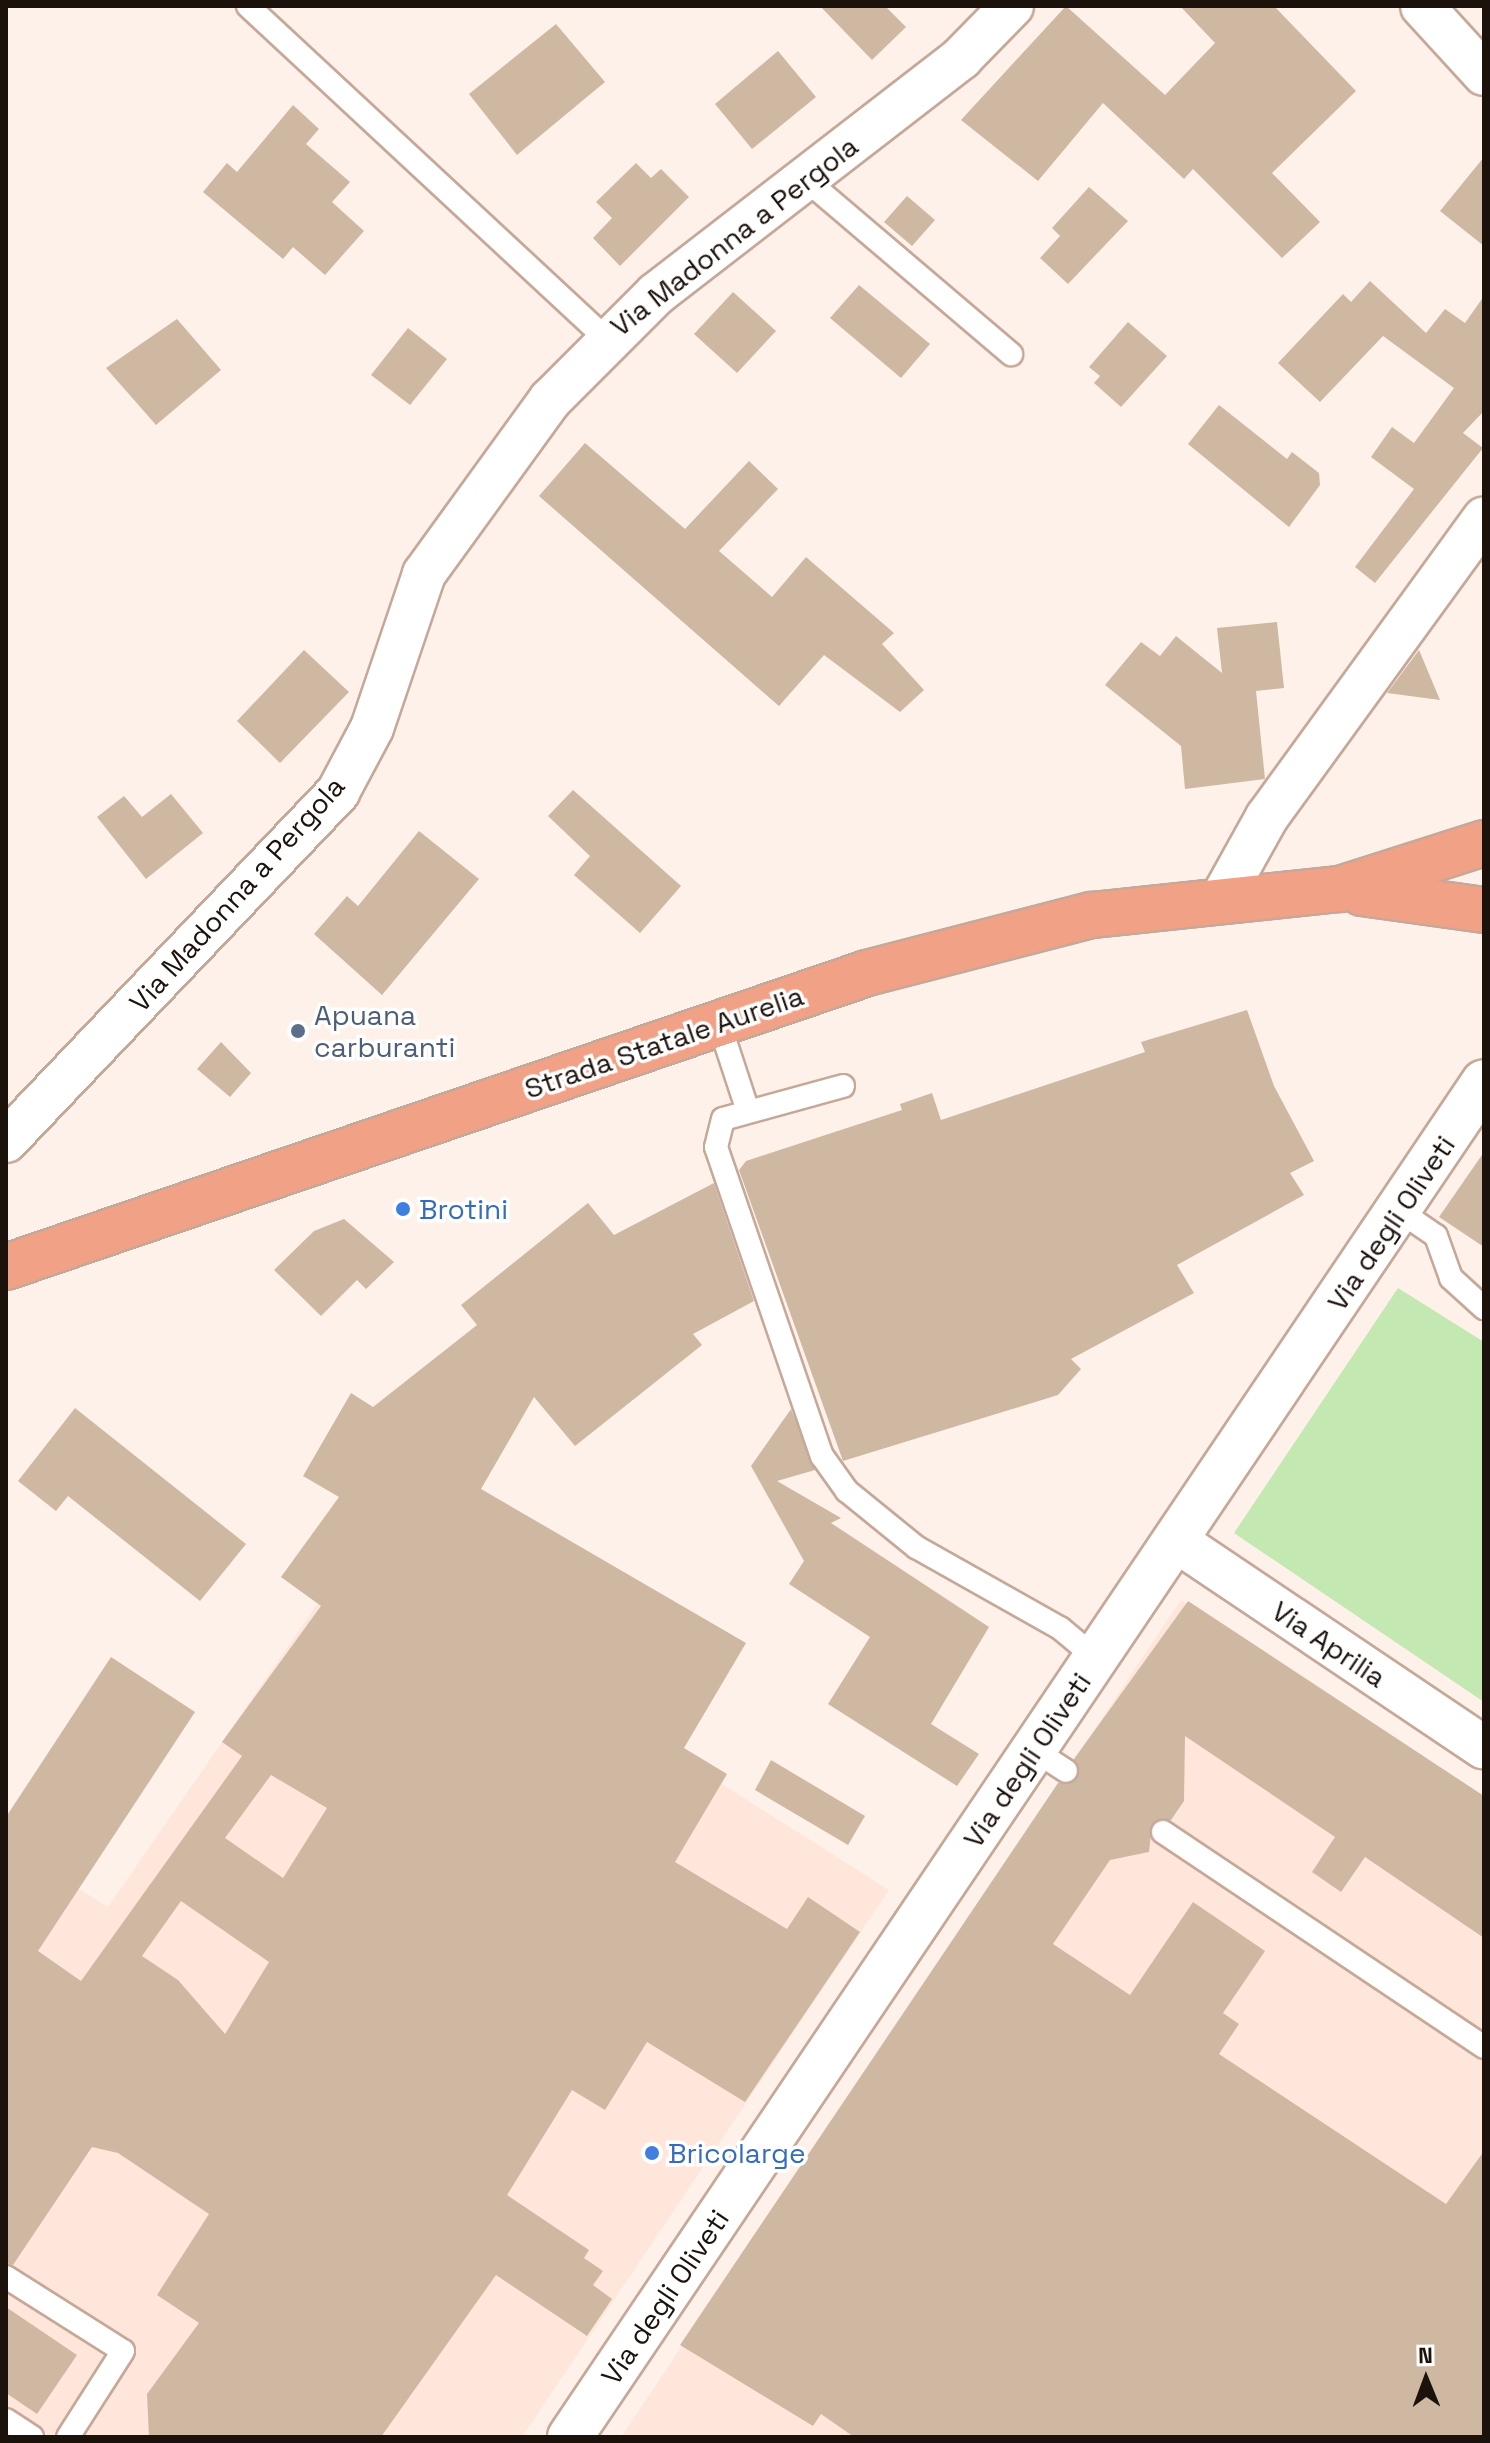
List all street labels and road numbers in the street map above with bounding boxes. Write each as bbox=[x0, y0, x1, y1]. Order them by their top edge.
street label: Via Madonna a Pergola bbox=[604, 129, 864, 343]
street label: Via Madonna a Pergola bbox=[122, 769, 352, 1019]
street label: Strada Statale Aurelia bbox=[520, 978, 808, 1106]
street label: Via degli Oliveti bbox=[1320, 1129, 1462, 1317]
street label: Via Aprilia bbox=[1266, 1594, 1392, 1694]
street label: Via degli Oliveti bbox=[956, 1666, 1098, 1854]
street label: Via degli Oliveti bbox=[594, 2203, 736, 2391]

